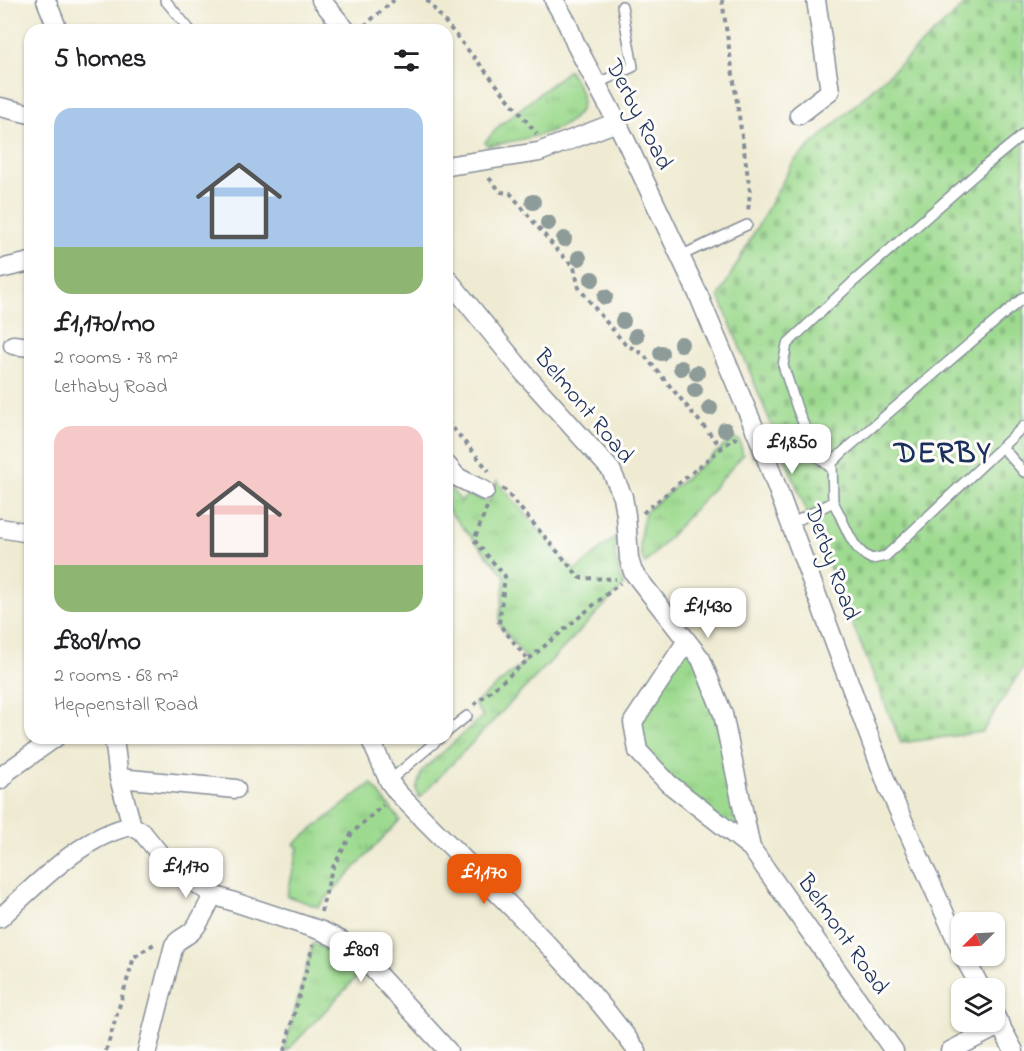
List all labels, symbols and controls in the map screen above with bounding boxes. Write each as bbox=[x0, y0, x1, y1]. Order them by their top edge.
text: 5 homes bbox=[54, 41, 146, 79]
icon: filters bbox=[390, 44, 423, 77]
street label: Derby Road bbox=[594, 53, 681, 177]
icon: home bbox=[185, 147, 293, 255]
text: £1,170/mo bbox=[54, 306, 155, 344]
street label: Belmont Road bbox=[524, 341, 642, 472]
text: 2 rooms · 78 m² bbox=[54, 344, 178, 373]
text: Lethaby Road bbox=[54, 373, 168, 402]
pin: £1,850 bbox=[743, 424, 841, 475]
text: £1,850 bbox=[767, 429, 817, 458]
district label: DERBY bbox=[892, 433, 992, 477]
icon: home bbox=[185, 465, 293, 573]
street label: Derby Road bbox=[793, 500, 868, 626]
pin: £1,430 bbox=[659, 588, 757, 639]
text: £1,430 bbox=[684, 593, 732, 622]
text: £809/mo bbox=[54, 624, 141, 662]
text: 2 rooms · 68 m² bbox=[54, 662, 179, 691]
text: Heppenstall Road bbox=[54, 691, 198, 720]
pin: £1,170 bbox=[137, 848, 235, 899]
text: £1,170 bbox=[163, 853, 209, 882]
pin: £1,170 bbox=[435, 854, 533, 905]
text: £1,170 bbox=[461, 859, 507, 888]
street label: Belmont Road bbox=[787, 867, 897, 1003]
north arrow bbox=[951, 912, 1005, 966]
map controls bbox=[951, 912, 1005, 1032]
pin: £809 bbox=[325, 932, 397, 983]
text: £809 bbox=[344, 937, 378, 966]
button: layers bbox=[951, 978, 1005, 1032]

